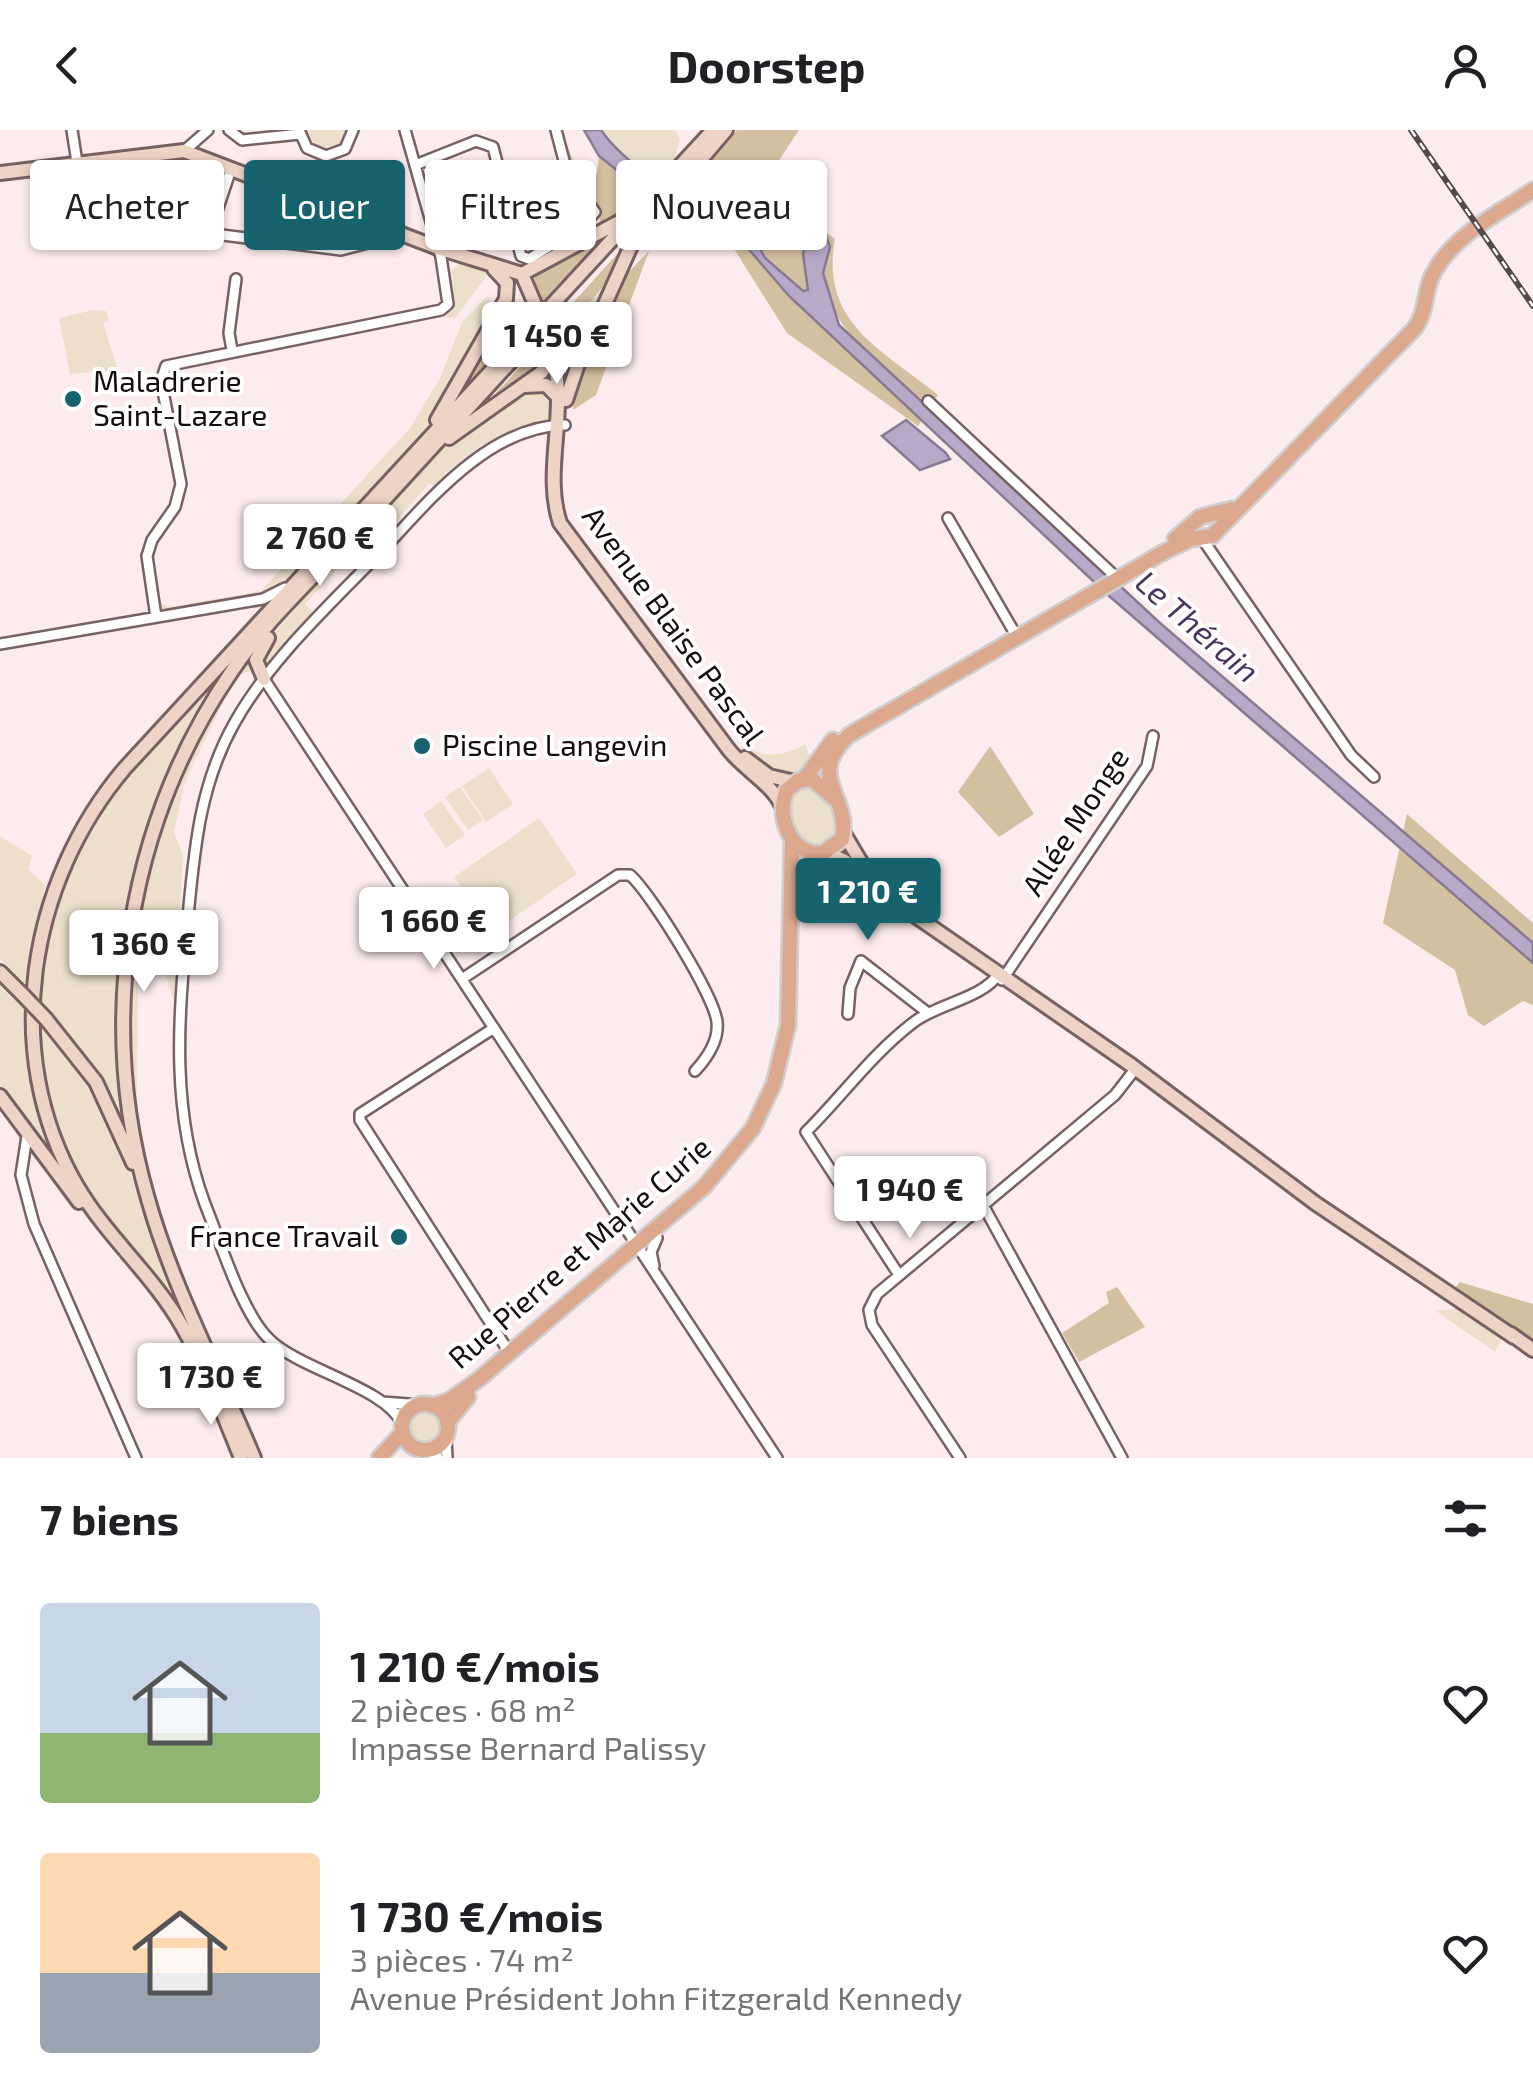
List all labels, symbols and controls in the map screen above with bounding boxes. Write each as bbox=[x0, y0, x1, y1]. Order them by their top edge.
icon: back bbox=[40, 38, 95, 93]
text: Doorstep bbox=[668, 38, 865, 92]
icon: person bbox=[1438, 38, 1493, 93]
chip: Acheter bbox=[30, 160, 224, 250]
chip: Louer bbox=[244, 160, 405, 250]
chip: Filtres bbox=[425, 160, 596, 250]
chip: Nouveau bbox=[616, 160, 827, 250]
pin: 1 450 € bbox=[465, 302, 649, 387]
text: 1 450 € bbox=[504, 315, 610, 353]
place label: Maladrerie Saint-Lazare bbox=[93, 362, 267, 432]
marker: Maladrerie Saint-Lazare bbox=[62, 388, 84, 410]
street label: Avenue Blaise Pascal bbox=[576, 499, 773, 751]
pin: 2 760 € bbox=[228, 504, 412, 589]
text: 2 760 € bbox=[266, 517, 374, 555]
water label: Le Thérain bbox=[1129, 562, 1268, 689]
place label: Piscine Langevin bbox=[442, 726, 667, 762]
marker: Piscine Langevin bbox=[411, 735, 433, 757]
street label: Allée Monge bbox=[1013, 740, 1135, 902]
pin: 1 210 € bbox=[776, 858, 960, 943]
text: 1 210 € bbox=[818, 871, 918, 909]
pin: 1 660 € bbox=[342, 887, 526, 972]
text: 1 660 € bbox=[381, 900, 487, 938]
pin: 1 360 € bbox=[52, 910, 236, 995]
text: 1 360 € bbox=[91, 923, 197, 961]
street label: Rue Pierre et Marie Curie bbox=[440, 1128, 717, 1375]
pin: 1 940 € bbox=[818, 1156, 1002, 1241]
text: 1 940 € bbox=[856, 1169, 964, 1207]
place label: France Travail bbox=[189, 1217, 379, 1253]
marker: France Travail bbox=[388, 1226, 410, 1248]
pin: 1 730 € bbox=[119, 1343, 303, 1428]
text: 1 730 € bbox=[159, 1356, 263, 1394]
icon: filters bbox=[1438, 1491, 1493, 1546]
text: 7 biens bbox=[40, 1493, 179, 1543]
text: 1 210 €/mois bbox=[350, 1640, 600, 1690]
icon: home bbox=[120, 1643, 240, 1763]
icon: heart bbox=[1438, 1676, 1493, 1731]
text: 2 pièces · 68 m² bbox=[350, 1690, 576, 1728]
text: Impasse Bernard Palissy bbox=[350, 1728, 706, 1766]
text: 1 730 €/mois bbox=[350, 1890, 603, 1940]
icon: home bbox=[120, 1893, 240, 2013]
icon: heart bbox=[1438, 1926, 1493, 1981]
text: 3 pièces · 74 m² bbox=[350, 1940, 574, 1978]
text: Avenue Président John Fitzgerald Kennedy bbox=[350, 1978, 963, 2016]

